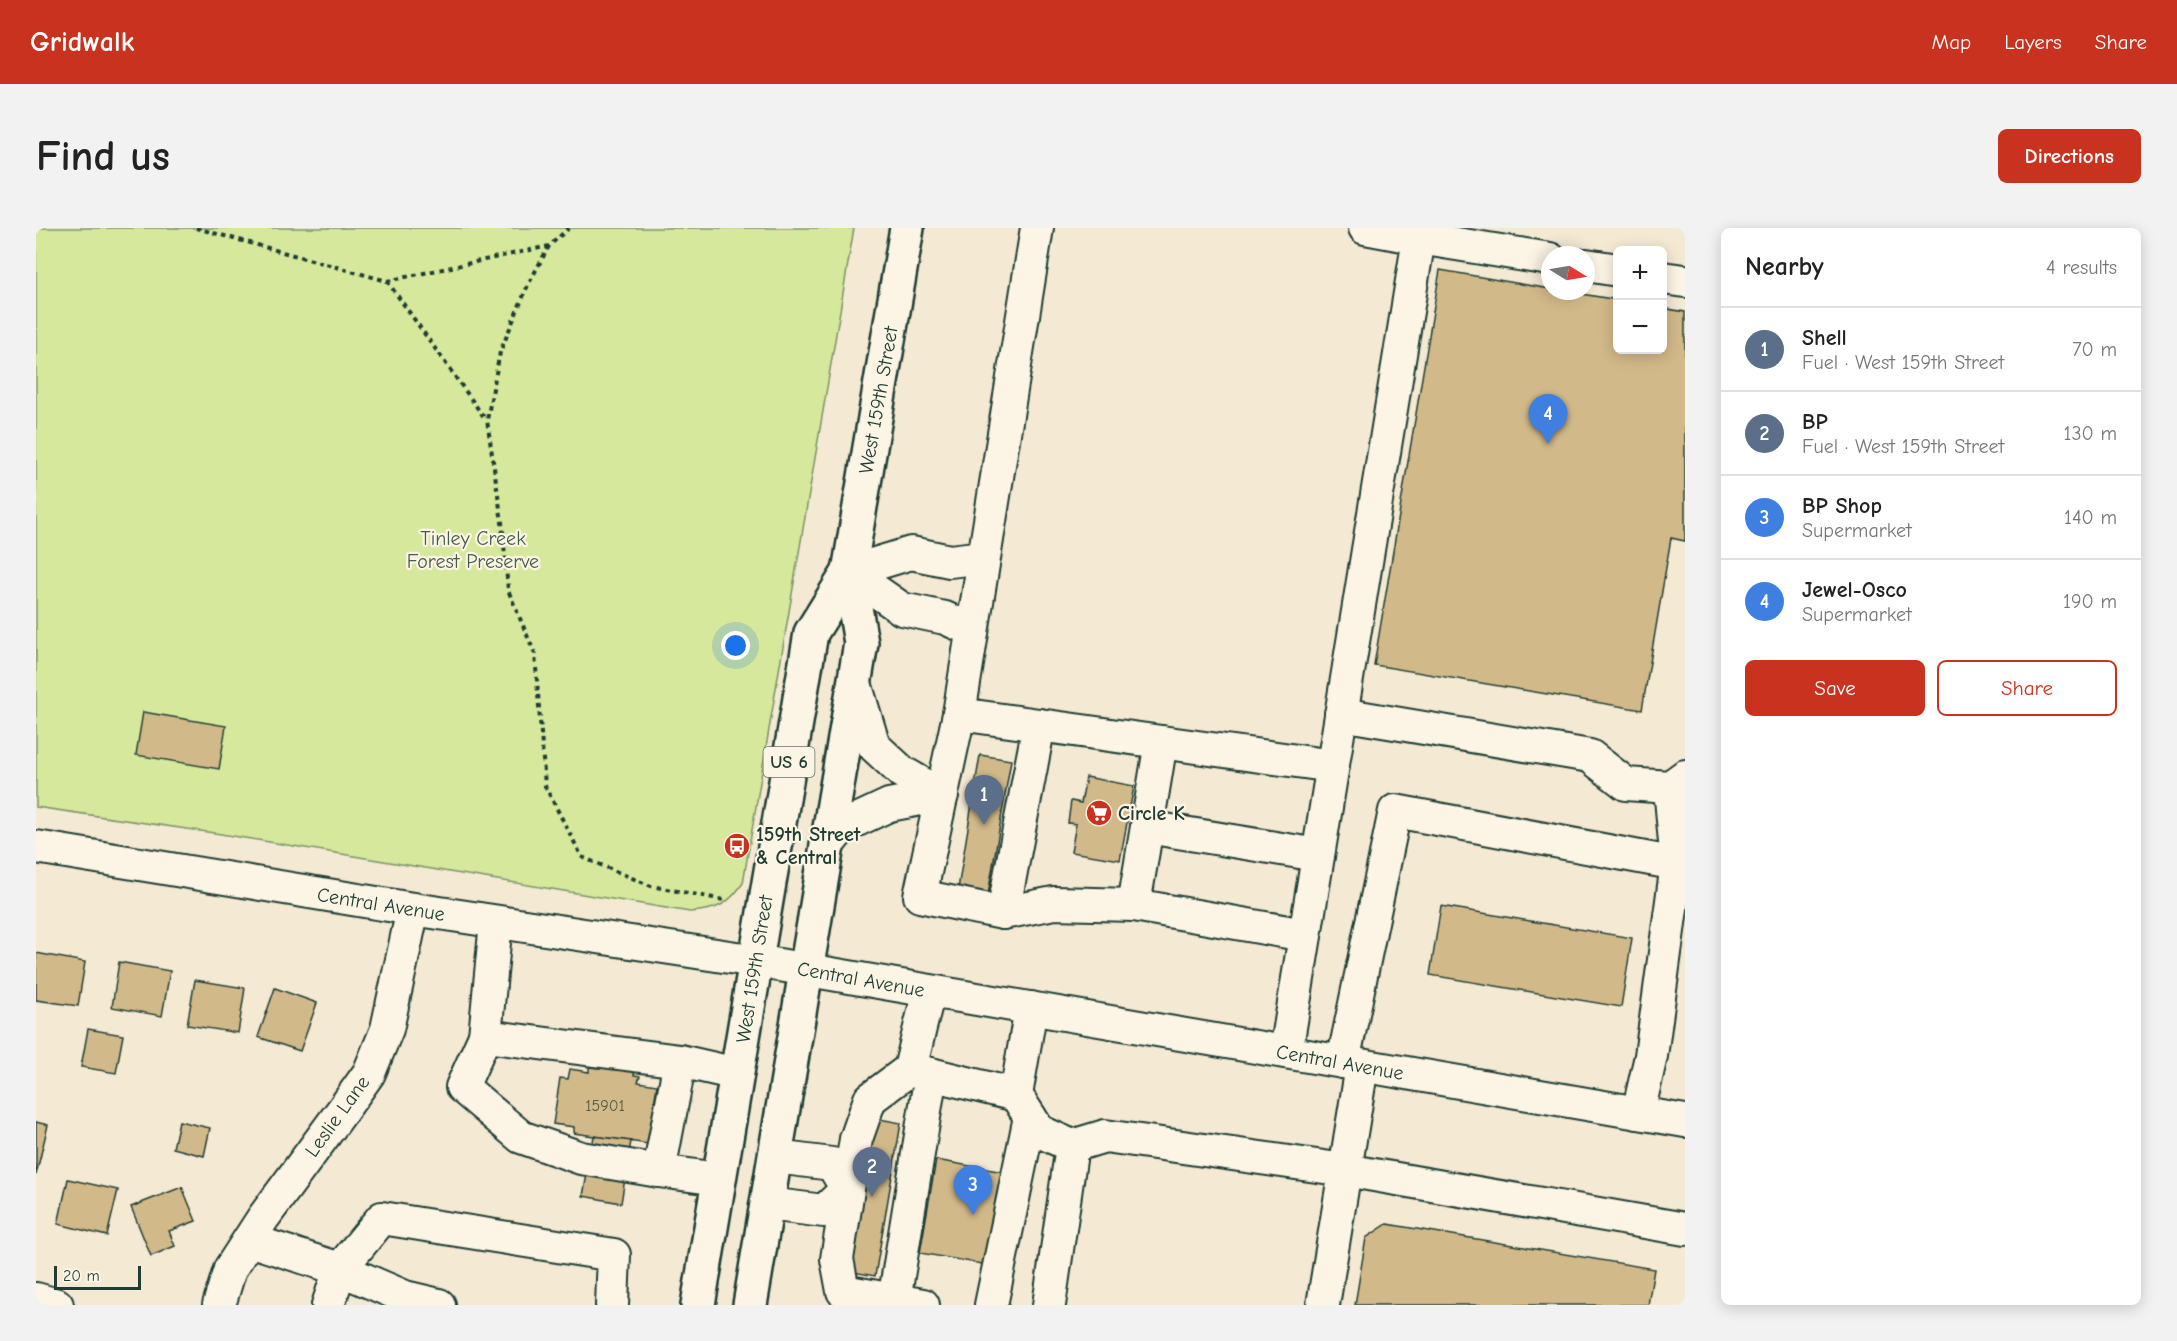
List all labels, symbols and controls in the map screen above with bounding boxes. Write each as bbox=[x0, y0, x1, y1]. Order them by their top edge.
text: Gridwalk bbox=[30, 26, 134, 58]
text: Map bbox=[1932, 30, 1971, 54]
text: Layers bbox=[2004, 30, 2062, 54]
text: Share bbox=[2095, 30, 2147, 54]
button: Directions bbox=[1998, 129, 2141, 183]
text: Find us bbox=[36, 132, 170, 181]
north arrow bbox=[1541, 246, 1595, 300]
map controls bbox=[1613, 246, 1667, 354]
button: + bbox=[1613, 246, 1667, 300]
text: Nearby bbox=[1745, 252, 1824, 282]
text: 4 results bbox=[2046, 256, 2117, 279]
button: − bbox=[1613, 300, 1667, 354]
street label: West 159th Street bbox=[854, 323, 903, 476]
text: Shell bbox=[1802, 325, 1847, 351]
text: 1 bbox=[1761, 338, 1768, 361]
text: 70 m bbox=[2072, 338, 2117, 361]
text: Fuel · West 159th Street bbox=[1802, 351, 2004, 374]
pin: 4 bbox=[1528, 394, 1568, 444]
text: BP bbox=[1802, 409, 1828, 435]
text: 2 bbox=[1760, 422, 1769, 445]
text: 130 m bbox=[2064, 422, 2117, 445]
text: Fuel · West 159th Street bbox=[1802, 435, 2004, 458]
text: BP Shop bbox=[1802, 493, 1882, 519]
text: 3 bbox=[1760, 506, 1769, 529]
text: 140 m bbox=[2064, 506, 2117, 529]
text: Supermarket bbox=[1802, 519, 1912, 542]
park label: Tinley Creek Forest Preserve bbox=[407, 527, 539, 573]
text: Jewel-Osco bbox=[1802, 577, 1907, 603]
text: 4 bbox=[1760, 590, 1769, 613]
text: 190 m bbox=[2063, 590, 2117, 613]
text: Supermarket bbox=[1802, 603, 1912, 626]
your location bbox=[721, 631, 750, 660]
button: Save bbox=[1745, 660, 1925, 716]
button: Share bbox=[1937, 660, 2117, 716]
road number: US 6 bbox=[764, 747, 814, 777]
pin: 1 bbox=[964, 776, 1004, 825]
supermarket icon: Circle K bbox=[1084, 798, 1114, 828]
place label: Circle K bbox=[1118, 802, 1185, 825]
place label: 159th Street & Central bbox=[756, 823, 861, 869]
bus stop icon: 159th Street & Central bbox=[722, 831, 752, 861]
street label: Central Avenue bbox=[315, 883, 446, 926]
street label: West 159th Street bbox=[731, 892, 778, 1045]
street label: Central Avenue bbox=[795, 957, 926, 1002]
street label: Central Avenue bbox=[1274, 1040, 1405, 1085]
street label: Leslie Lane bbox=[300, 1071, 375, 1161]
house number: 15901 bbox=[585, 1097, 625, 1115]
pin: 2 bbox=[852, 1148, 892, 1197]
pin: 3 bbox=[954, 1166, 992, 1215]
scale bar bbox=[54, 1263, 141, 1290]
text: 20 m bbox=[63, 1267, 100, 1285]

